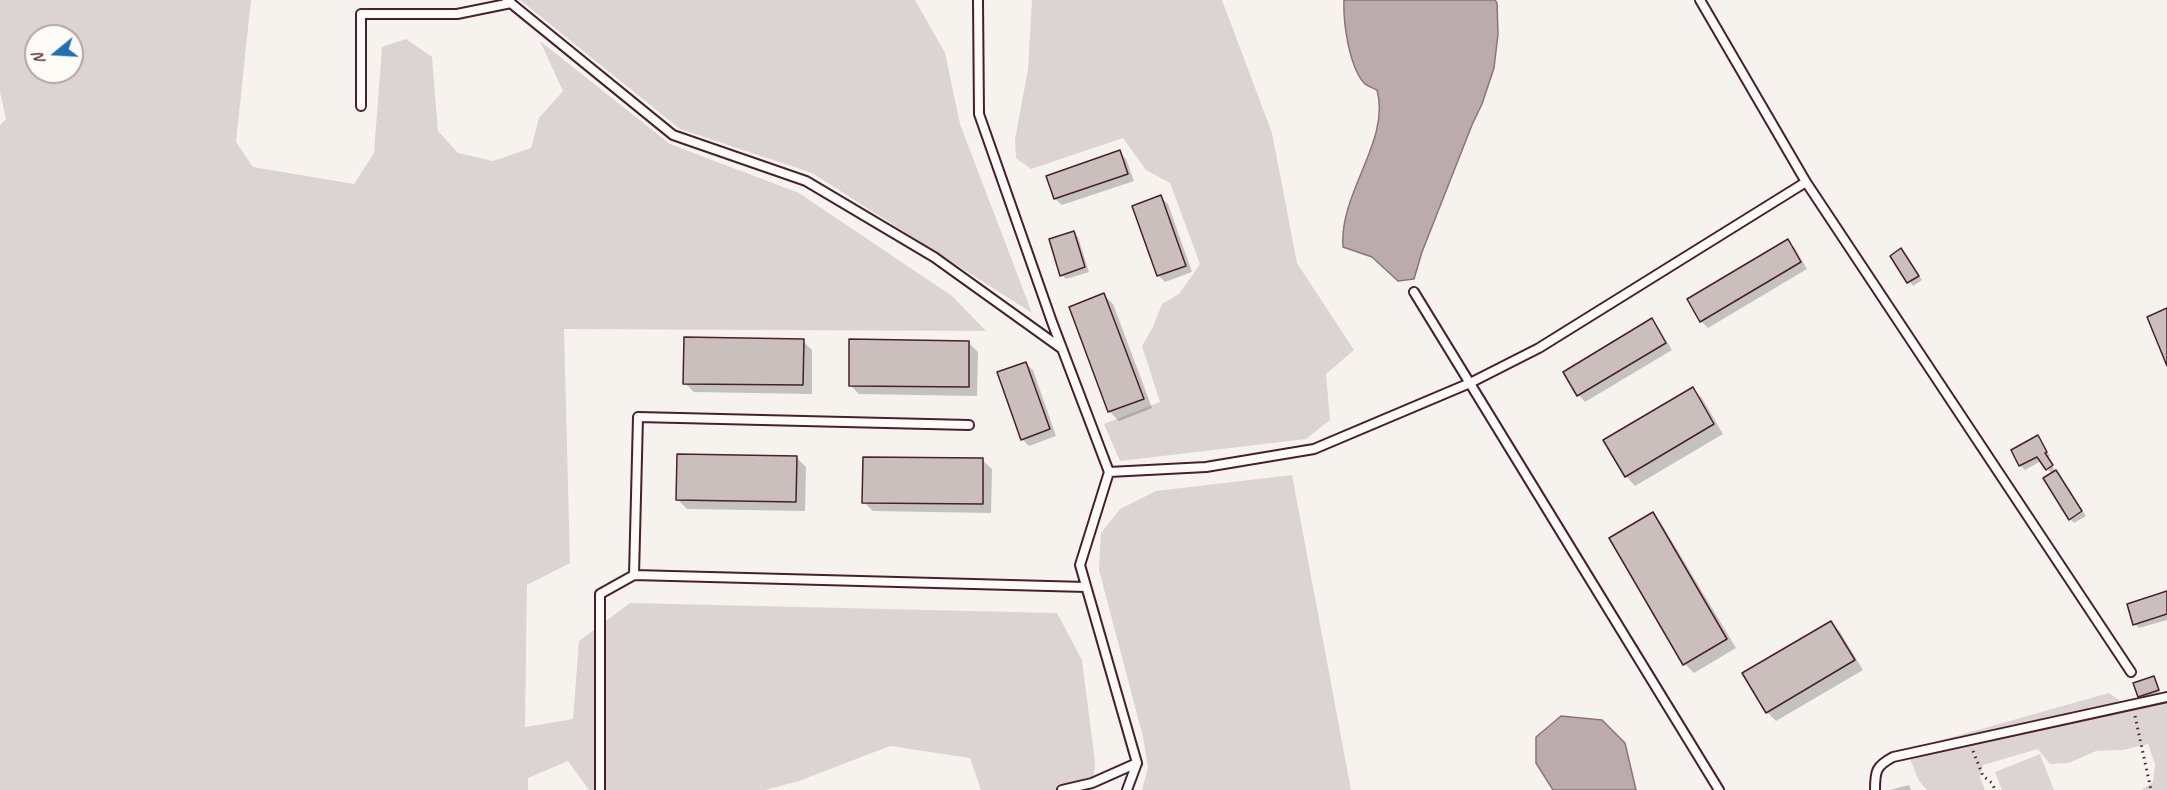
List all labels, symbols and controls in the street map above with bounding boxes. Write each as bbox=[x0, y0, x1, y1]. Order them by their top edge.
north arrow bbox=[24, 24, 84, 84]
text: N bbox=[28, 51, 50, 67]

